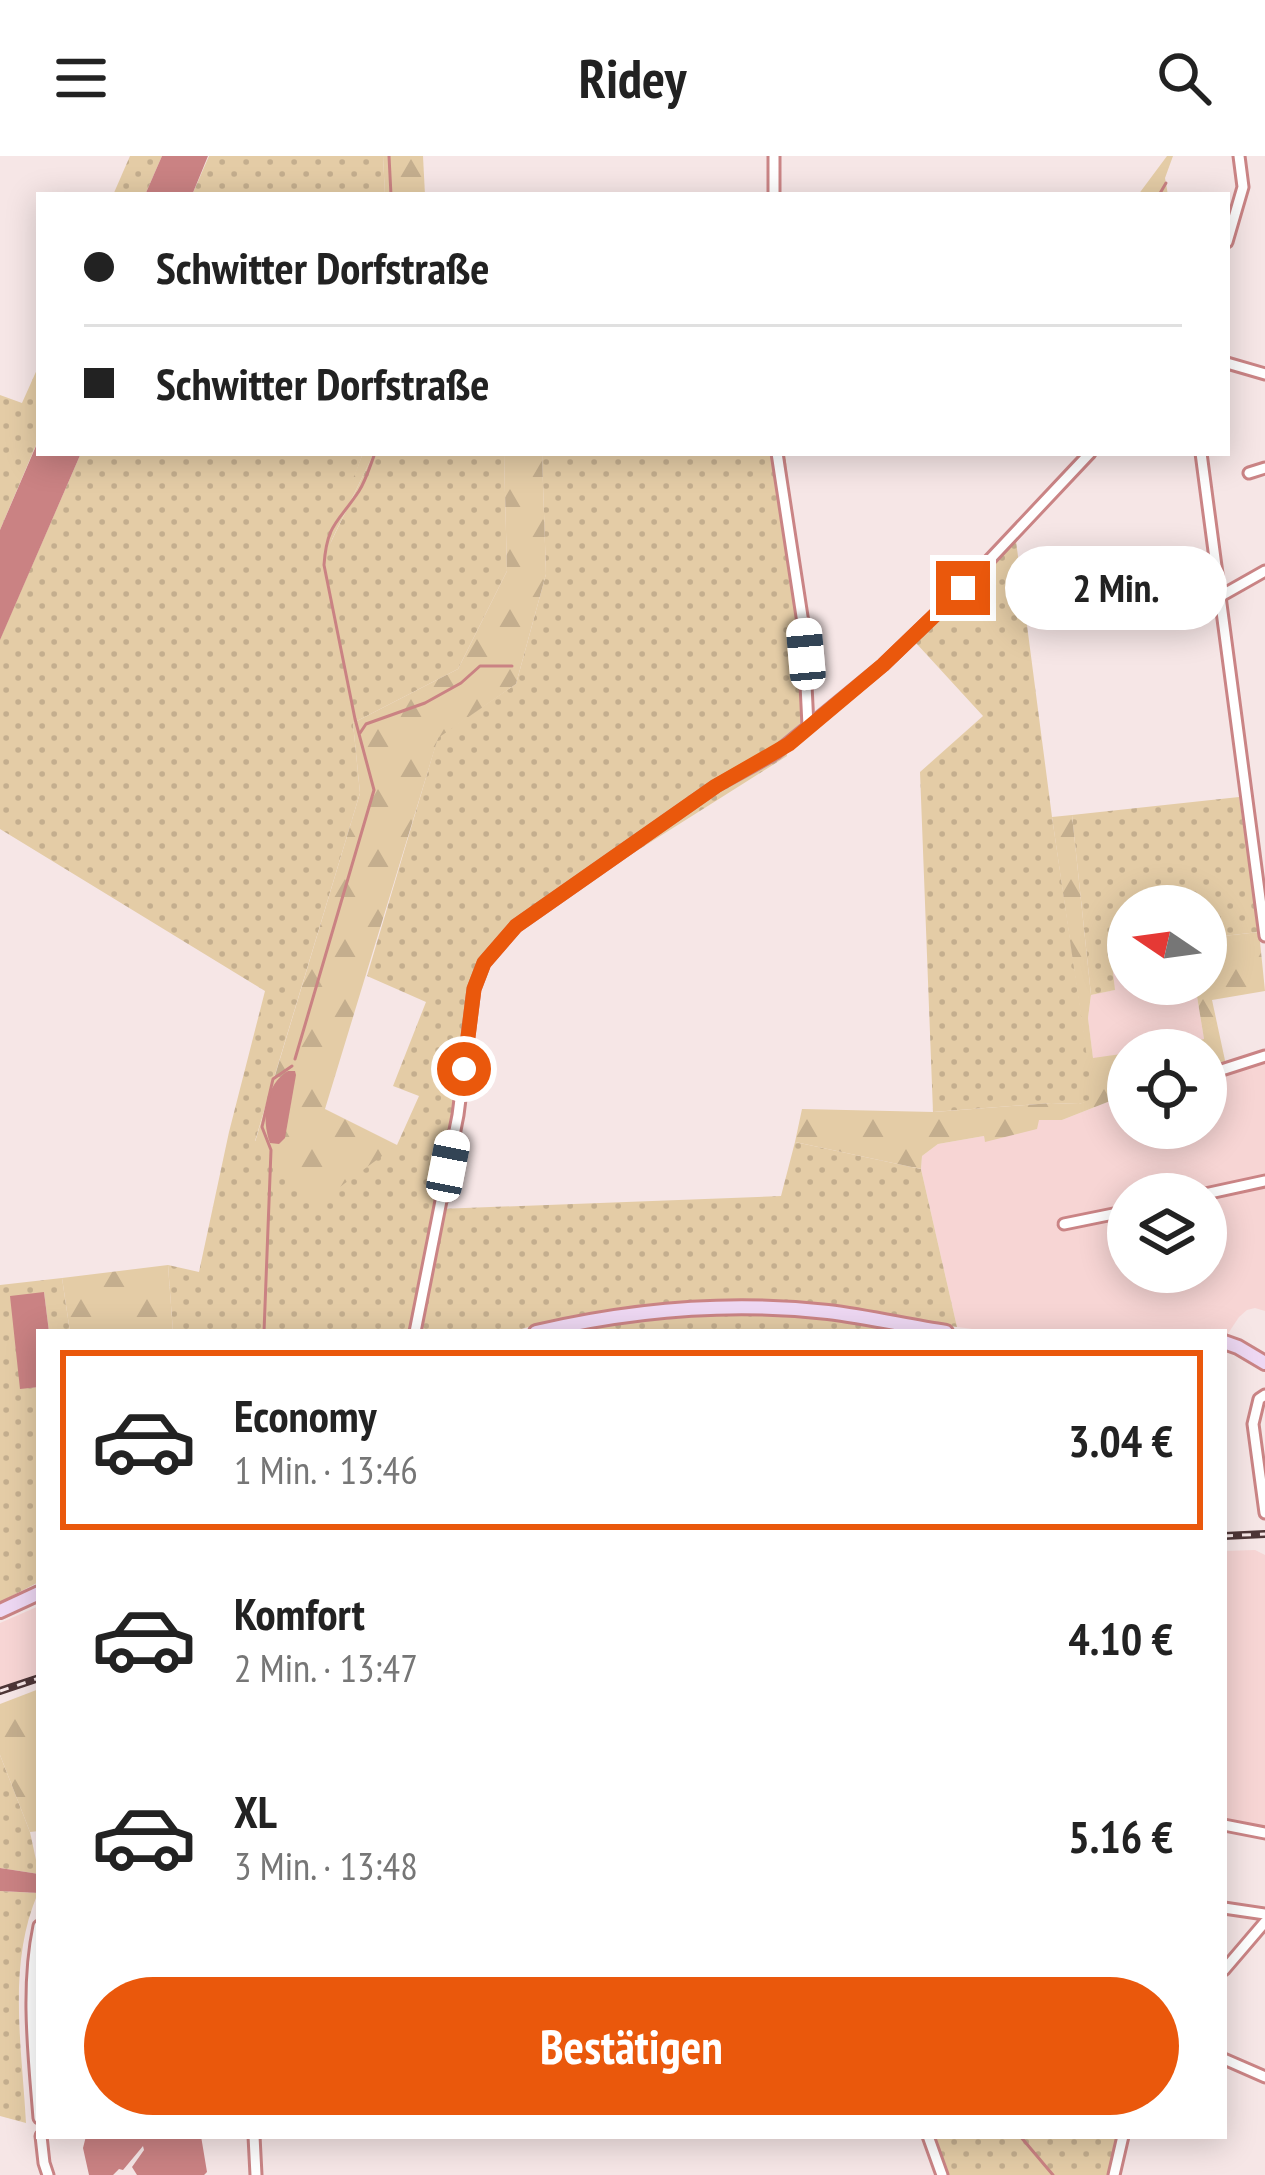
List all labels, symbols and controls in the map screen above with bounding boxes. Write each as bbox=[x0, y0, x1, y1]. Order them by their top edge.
text: Ridey bbox=[579, 43, 686, 113]
icon: menu bbox=[48, 45, 114, 111]
icon: search bbox=[1151, 45, 1217, 111]
text: Schwitter Dorfstraße bbox=[156, 238, 490, 296]
text: Schwitter Dorfstraße bbox=[156, 354, 490, 412]
callout: 2 Min. bbox=[1005, 546, 1227, 630]
route end bbox=[936, 561, 990, 615]
text: 2 Min. bbox=[1072, 562, 1160, 613]
car bbox=[785, 617, 827, 691]
north arrow bbox=[1107, 885, 1227, 1005]
map controls bbox=[1107, 885, 1227, 1293]
button: locate bbox=[1107, 1029, 1227, 1149]
route start bbox=[437, 1042, 491, 1096]
car bbox=[423, 1127, 473, 1205]
button: layers bbox=[1107, 1173, 1227, 1293]
icon: car bbox=[90, 1386, 198, 1494]
text: Economy bbox=[234, 1386, 377, 1444]
text: 3.04 € bbox=[1068, 1411, 1173, 1469]
text: 1 Min. · 13:46 bbox=[234, 1444, 418, 1495]
icon: car bbox=[90, 1584, 198, 1692]
text: Komfort bbox=[234, 1584, 365, 1642]
text: 4.10 € bbox=[1068, 1609, 1173, 1667]
text: 2 Min. · 13:47 bbox=[234, 1642, 418, 1693]
icon: car bbox=[90, 1782, 198, 1890]
text: XL bbox=[234, 1782, 277, 1840]
text: 5.16 € bbox=[1068, 1807, 1173, 1865]
text: 3 Min. · 13:48 bbox=[234, 1840, 418, 1891]
button: Bestätigen bbox=[84, 1977, 1179, 2115]

